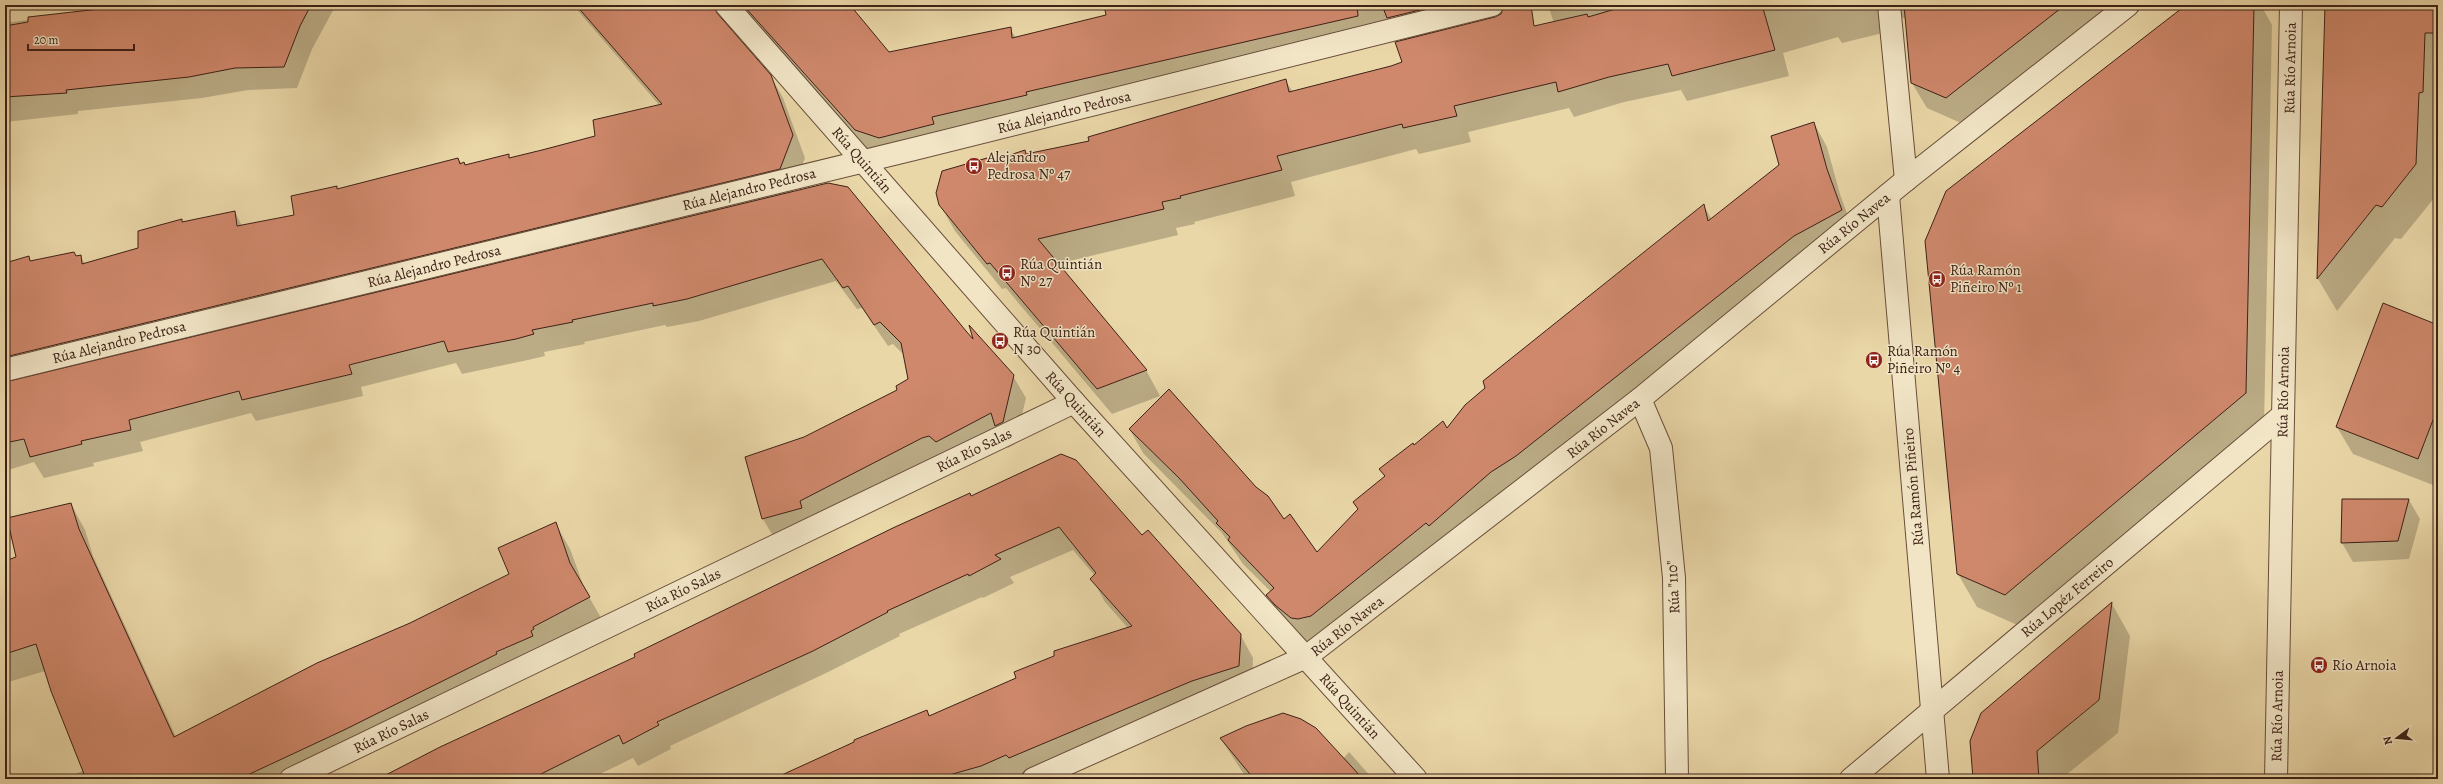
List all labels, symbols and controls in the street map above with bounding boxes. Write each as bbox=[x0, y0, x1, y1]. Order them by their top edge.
street label: Rúa Río Arnoia bbox=[2279, 22, 2301, 114]
scale bar bbox=[28, 26, 134, 52]
text: 20 m bbox=[34, 32, 58, 48]
street label: Rúa Alejandro Pedrosa bbox=[995, 86, 1133, 138]
street label: Rúa Quintián bbox=[827, 122, 897, 198]
place label: Alejandro Pedrosa Nº 47 bbox=[986, 147, 1071, 184]
bus stop icon: Alejandro Pedrosa Nº 47 bbox=[964, 156, 984, 176]
street label: Rúa Alejandro Pedrosa bbox=[680, 163, 818, 215]
street label: Rúa Río Navea bbox=[1814, 188, 1894, 258]
street label: Rúa Alejandro Pedrosa bbox=[365, 240, 503, 292]
place label: Rúa Quintián Nº 27 bbox=[1020, 254, 1102, 291]
place label: Rúa Ramón Piñeiro Nº 1 bbox=[1950, 260, 2022, 297]
bus stop icon: Rúa Quintián Nº 27 bbox=[997, 263, 1017, 283]
bus stop icon: Rúa Ramón Piñeiro Nº 1 bbox=[1927, 269, 1947, 289]
street label: Rúa Alejandro Pedrosa bbox=[50, 316, 188, 368]
place label: Rúa Quintián N 30 bbox=[1013, 322, 1095, 359]
bus stop icon: Rúa Quintián N 30 bbox=[990, 331, 1010, 351]
place label: Rúa Ramón Piñeiro Nº 4 bbox=[1887, 341, 1961, 378]
street label: Rúa Río Arnoia bbox=[2272, 346, 2294, 438]
bus stop icon: Rúa Ramón Piñeiro Nº 4 bbox=[1864, 350, 1884, 370]
street label: Rúa Quintián bbox=[1041, 367, 1111, 441]
street label: Rúa Río Navea bbox=[1562, 393, 1644, 463]
street label: Rúa Río Salas bbox=[933, 423, 1015, 477]
street label: Rúa Ramón Piñeiro bbox=[1898, 427, 1928, 547]
street label: Rúa Lopéz Ferreiro bbox=[2016, 552, 2118, 642]
street label: Rúa "110" bbox=[1662, 560, 1684, 614]
street label: Rúa Río Salas bbox=[642, 563, 724, 617]
street label: Rúa Río Navea bbox=[1306, 591, 1388, 661]
bus stop icon: Río Arnoia bbox=[2309, 655, 2329, 675]
place label: Río Arnoia bbox=[2332, 655, 2397, 675]
street label: Rúa Quintián bbox=[1315, 669, 1385, 743]
street label: Rúa Río Arnoia bbox=[2266, 670, 2288, 762]
street label: Rúa Río Salas bbox=[350, 704, 432, 758]
north arrow bbox=[2377, 718, 2417, 758]
text: N bbox=[2380, 735, 2396, 747]

